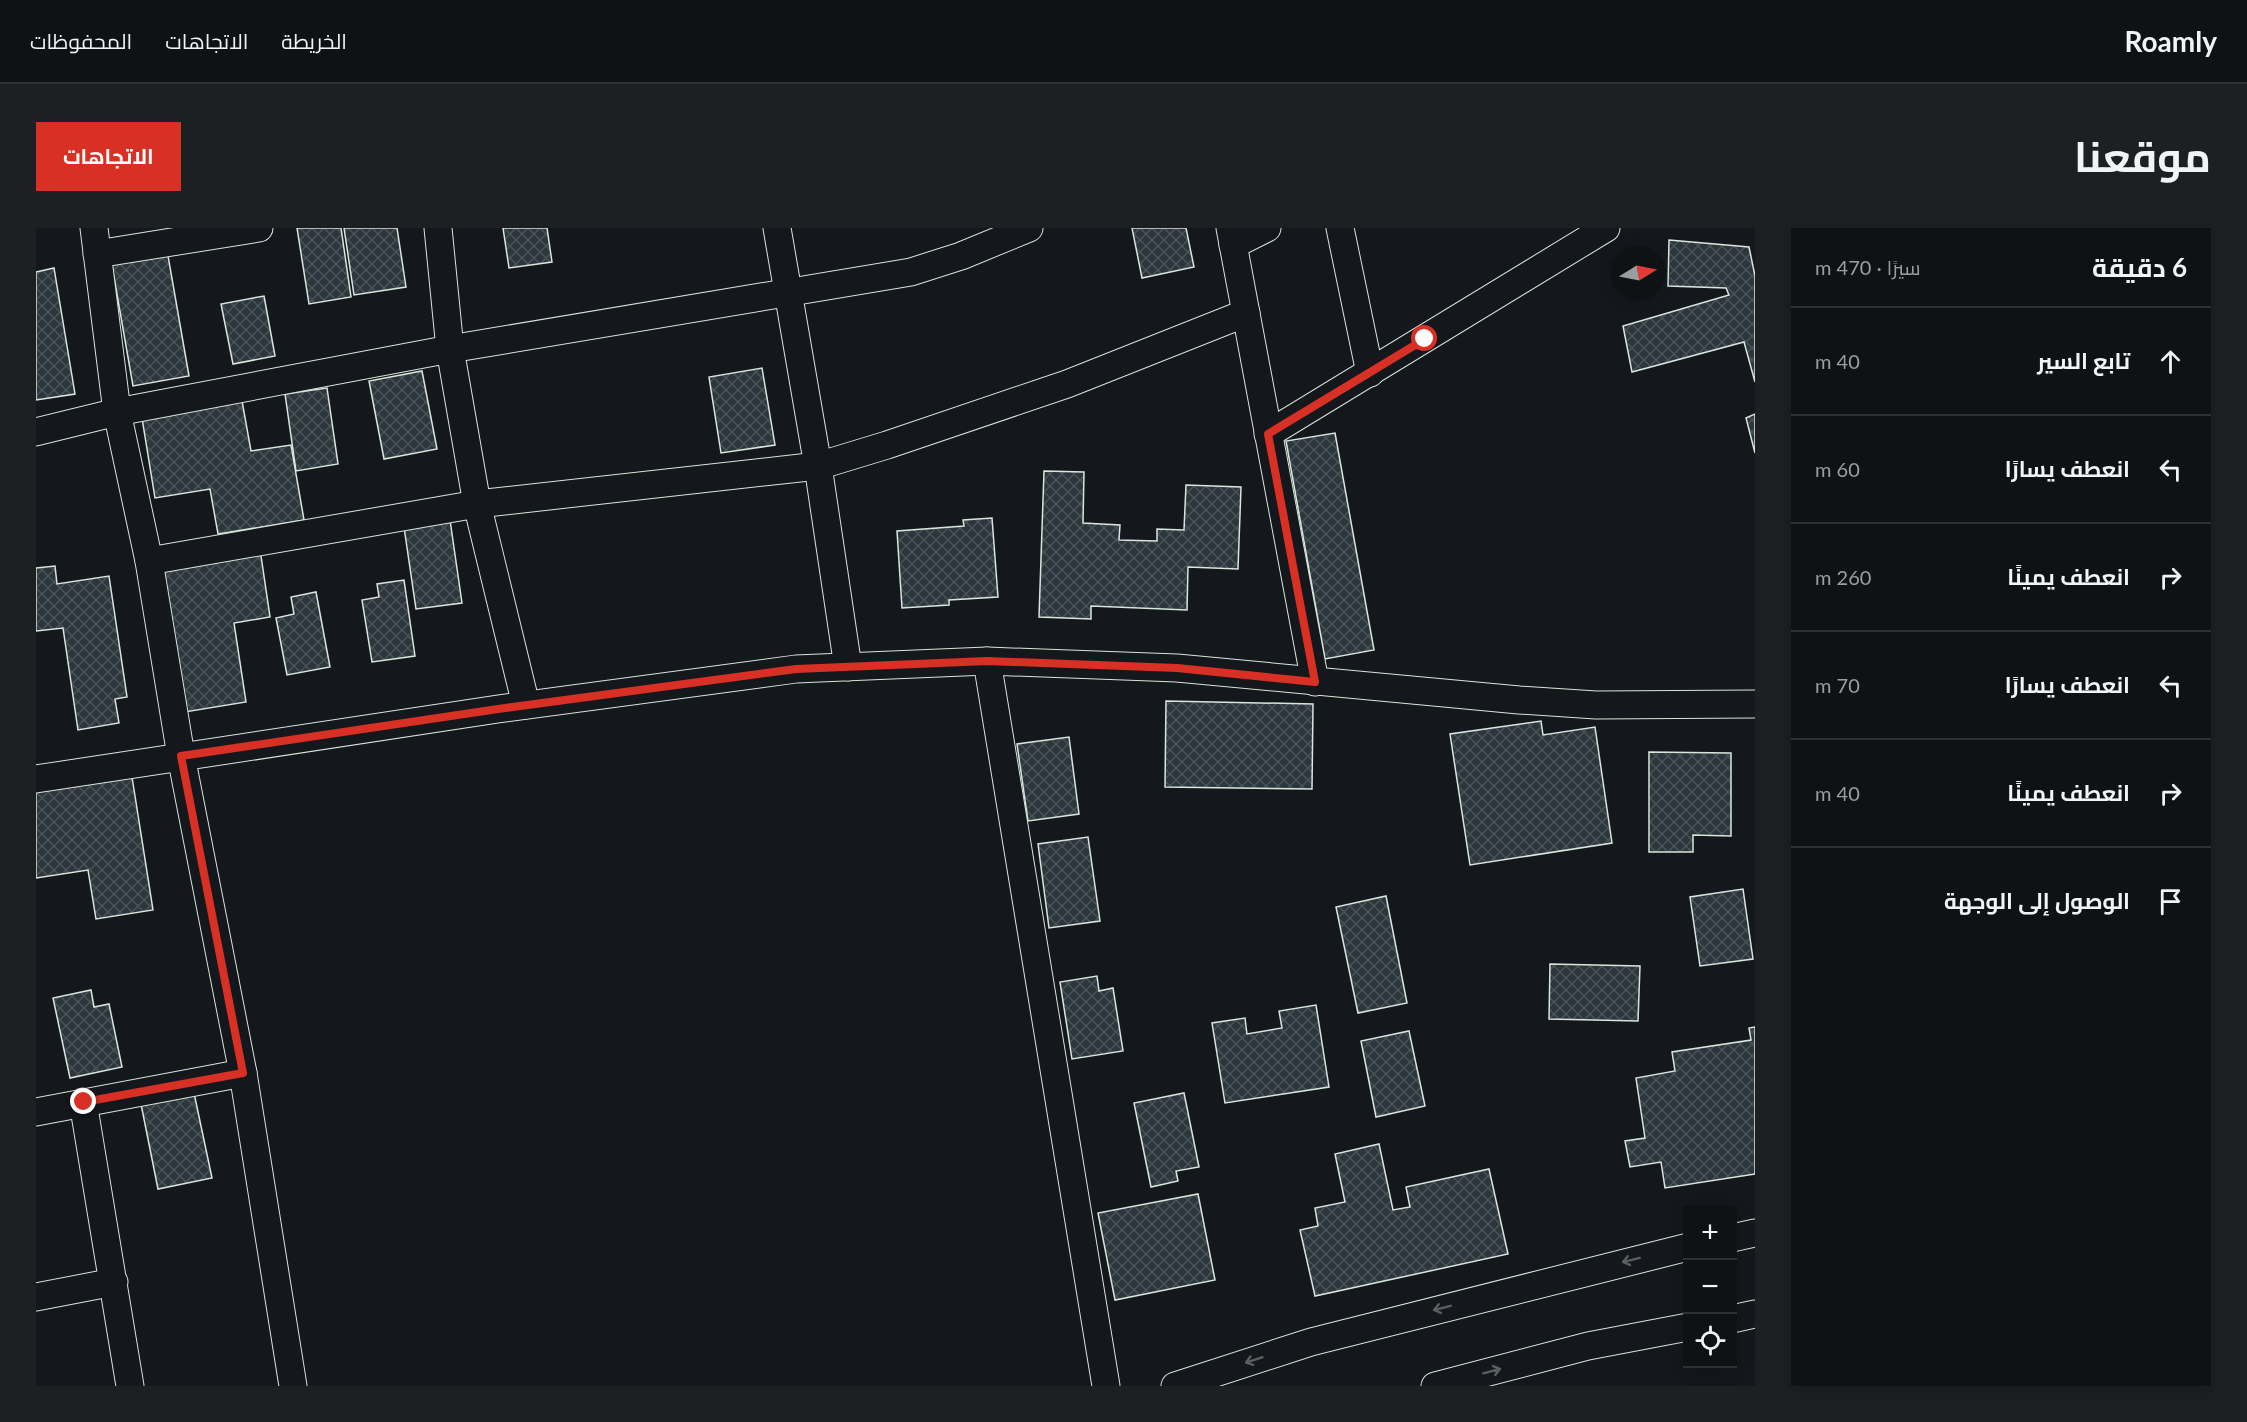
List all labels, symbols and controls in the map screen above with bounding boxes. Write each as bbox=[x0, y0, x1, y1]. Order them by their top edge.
text: Roamly bbox=[2124, 24, 2217, 58]
text: المحفوظات bbox=[30, 28, 132, 53]
text: الاتجاهات bbox=[165, 28, 248, 53]
text: الخريطة bbox=[281, 28, 347, 53]
button: الاتجاهات bbox=[36, 122, 181, 191]
text: موقعنا bbox=[2074, 131, 2211, 181]
north arrow bbox=[1611, 246, 1665, 300]
text: 6 دقيقة bbox=[2092, 251, 2187, 283]
text: سيرًا · 470 m bbox=[1815, 255, 1921, 279]
route start bbox=[1411, 325, 1437, 351]
icon: ahead bbox=[2154, 345, 2187, 378]
text: تابع السير bbox=[2037, 347, 2130, 374]
text: 40 m bbox=[1815, 349, 1860, 373]
icon: left bbox=[2154, 453, 2187, 486]
text: انعطف يسارًا bbox=[2005, 455, 2130, 482]
text: 60 m bbox=[1815, 457, 1860, 481]
icon: right bbox=[2154, 561, 2187, 594]
text: انعطف يمينًا bbox=[2007, 563, 2130, 590]
text: 260 m bbox=[1815, 565, 1871, 589]
icon: left bbox=[2154, 669, 2187, 702]
text: انعطف يسارًا bbox=[2005, 671, 2130, 698]
text: 70 m bbox=[1815, 673, 1860, 697]
icon: right bbox=[2154, 777, 2187, 810]
text: انعطف يمينًا bbox=[2007, 779, 2130, 806]
text: 40 m bbox=[1815, 781, 1860, 805]
icon: arrive bbox=[2154, 885, 2187, 918]
text: الوصول إلى الوجهة bbox=[1944, 887, 2130, 914]
route end bbox=[70, 1088, 96, 1114]
map controls bbox=[1683, 1206, 1737, 1368]
button: + bbox=[1683, 1206, 1737, 1260]
one-way arrow bbox=[1621, 1255, 1640, 1267]
button: − bbox=[1683, 1260, 1737, 1314]
one-way arrow bbox=[1432, 1303, 1451, 1315]
button: locate bbox=[1683, 1314, 1737, 1368]
one-way arrow bbox=[1245, 1356, 1264, 1367]
one-way arrow bbox=[1482, 1365, 1501, 1376]

